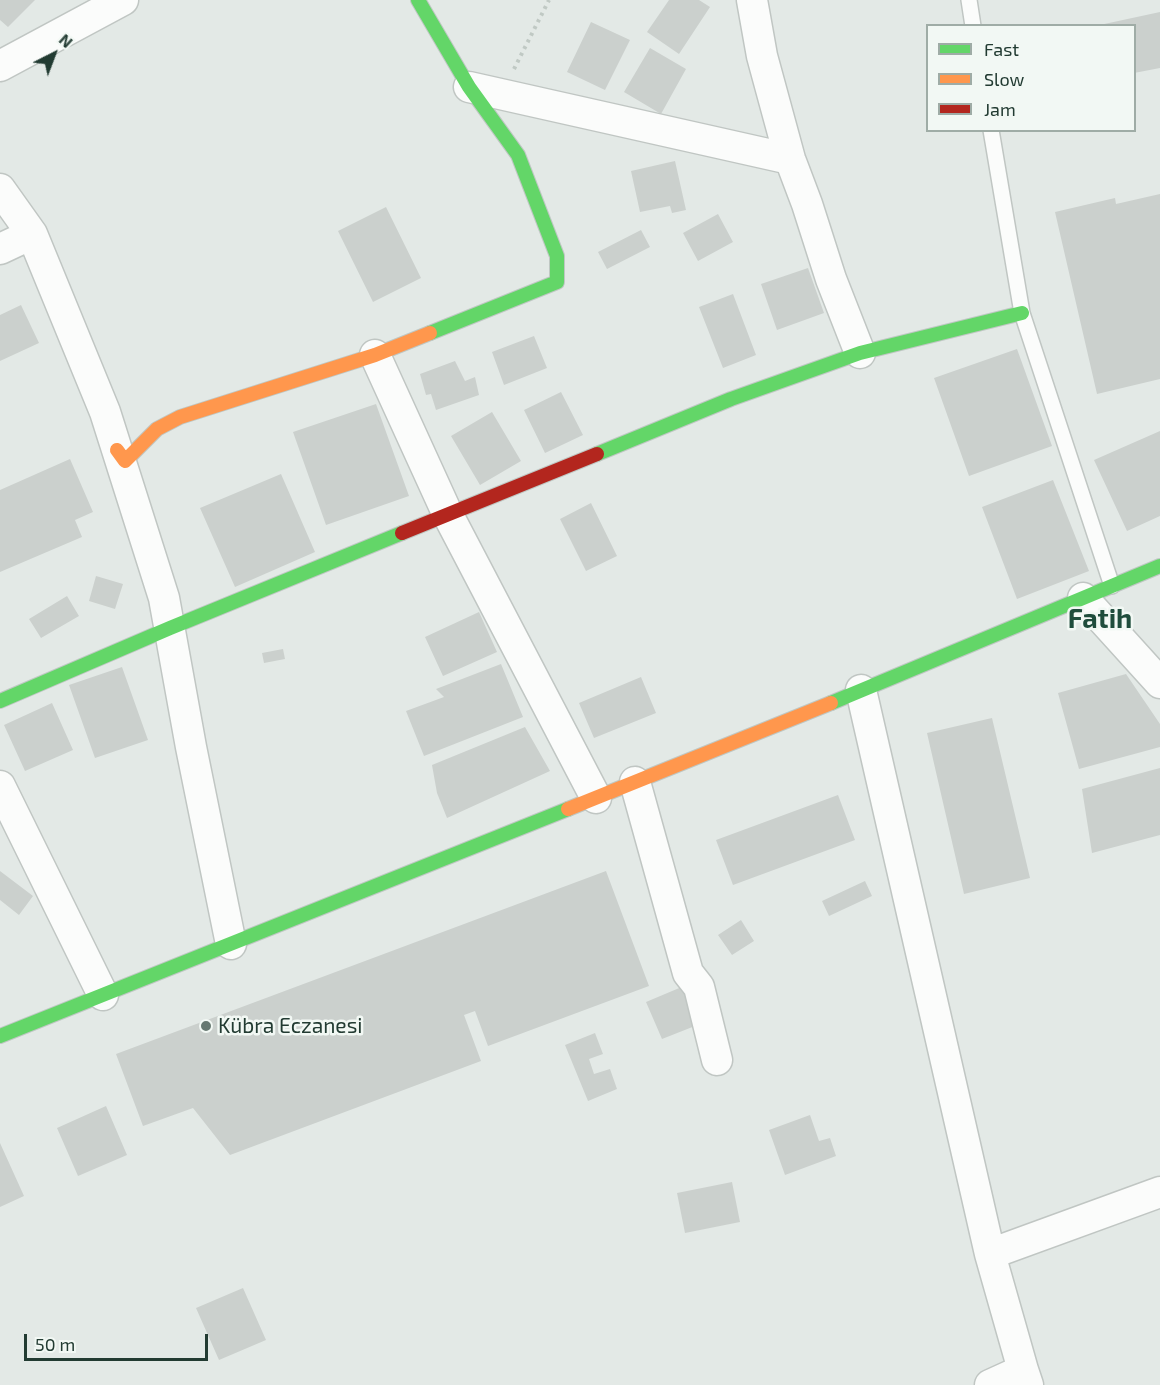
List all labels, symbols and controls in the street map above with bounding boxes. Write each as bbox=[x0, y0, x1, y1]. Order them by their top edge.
north arrow bbox=[24, 24, 84, 84]
legend bbox=[926, 24, 1136, 132]
text: N bbox=[56, 29, 77, 51]
text: Fast bbox=[984, 38, 1019, 60]
text: Slow bbox=[984, 68, 1024, 90]
text: Jam bbox=[984, 98, 1016, 120]
district label: Fatih bbox=[1068, 603, 1132, 635]
place label: Kübra Eczanesi bbox=[218, 1013, 363, 1039]
marker: Kübra Eczanesi bbox=[199, 1019, 213, 1033]
scale bar bbox=[27, 1322, 212, 1360]
text: 50 m bbox=[35, 1333, 75, 1355]

